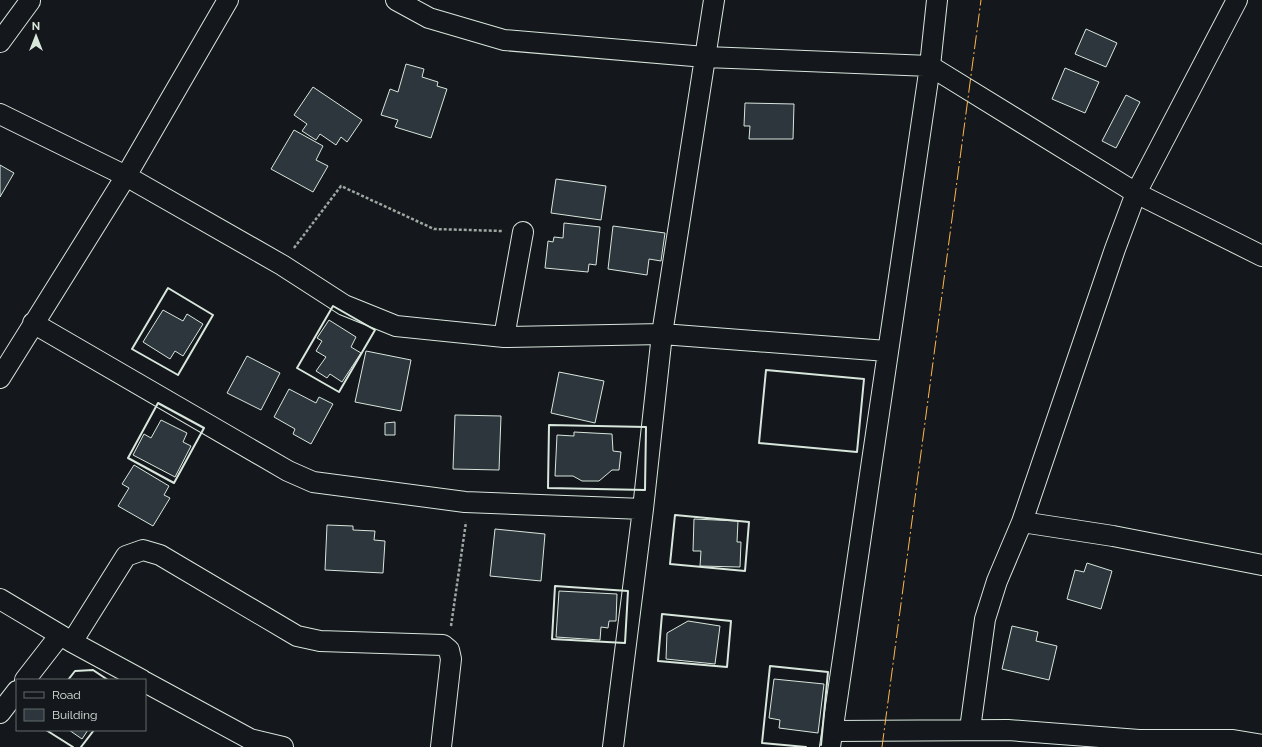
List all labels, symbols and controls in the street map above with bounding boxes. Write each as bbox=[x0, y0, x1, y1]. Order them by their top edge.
north arrow bbox=[16, 16, 56, 56]
text: N bbox=[32, 20, 40, 33]
legend bbox=[16, 679, 146, 731]
text: Road bbox=[52, 688, 81, 702]
text: Building bbox=[52, 708, 98, 722]

